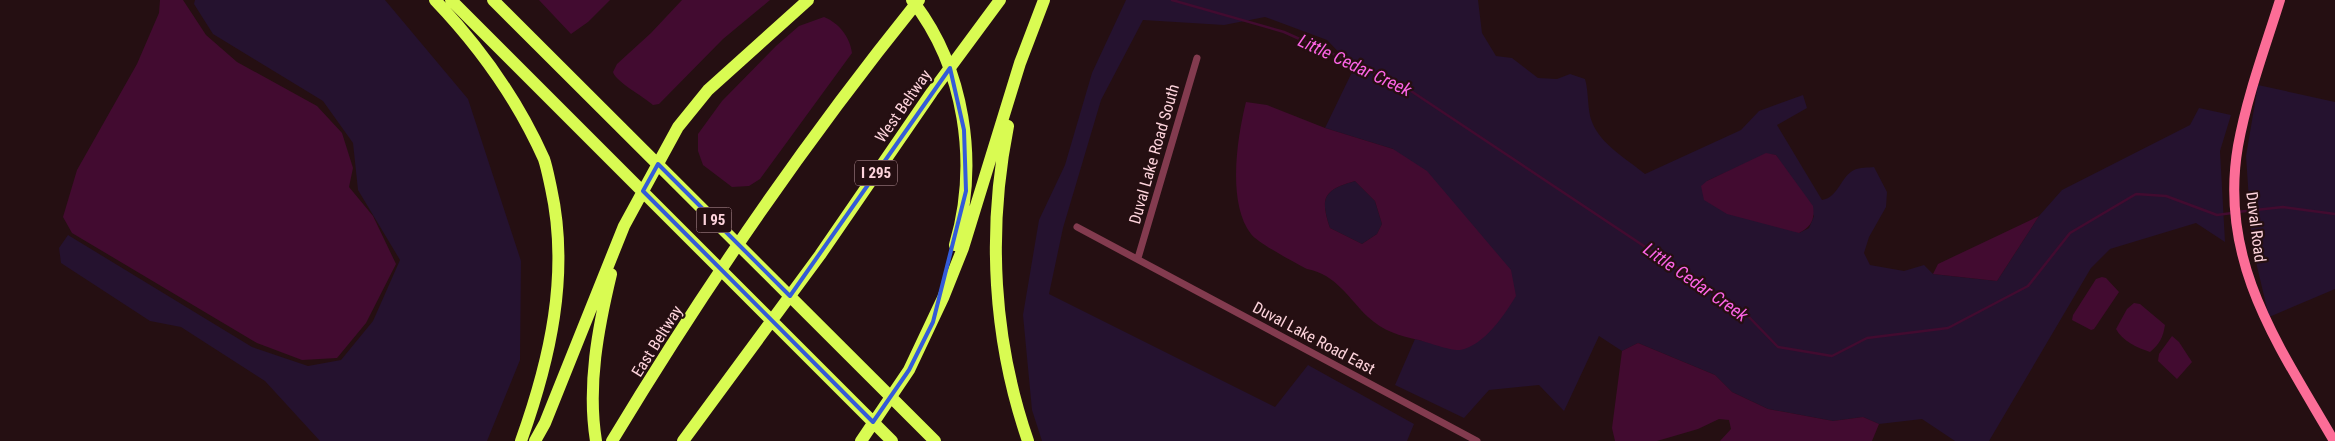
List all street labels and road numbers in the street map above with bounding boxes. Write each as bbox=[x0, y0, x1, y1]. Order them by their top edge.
street label: West Beltway bbox=[871, 66, 935, 146]
street label: Duval Lake Road South bbox=[1125, 82, 1183, 226]
road number: I 295 bbox=[855, 160, 897, 186]
street label: Duval Road bbox=[2242, 191, 2270, 263]
road number: I 95 bbox=[696, 208, 732, 232]
street label: Duval Lake Road East bbox=[1250, 298, 1379, 378]
street label: East Beltway bbox=[628, 302, 687, 380]

